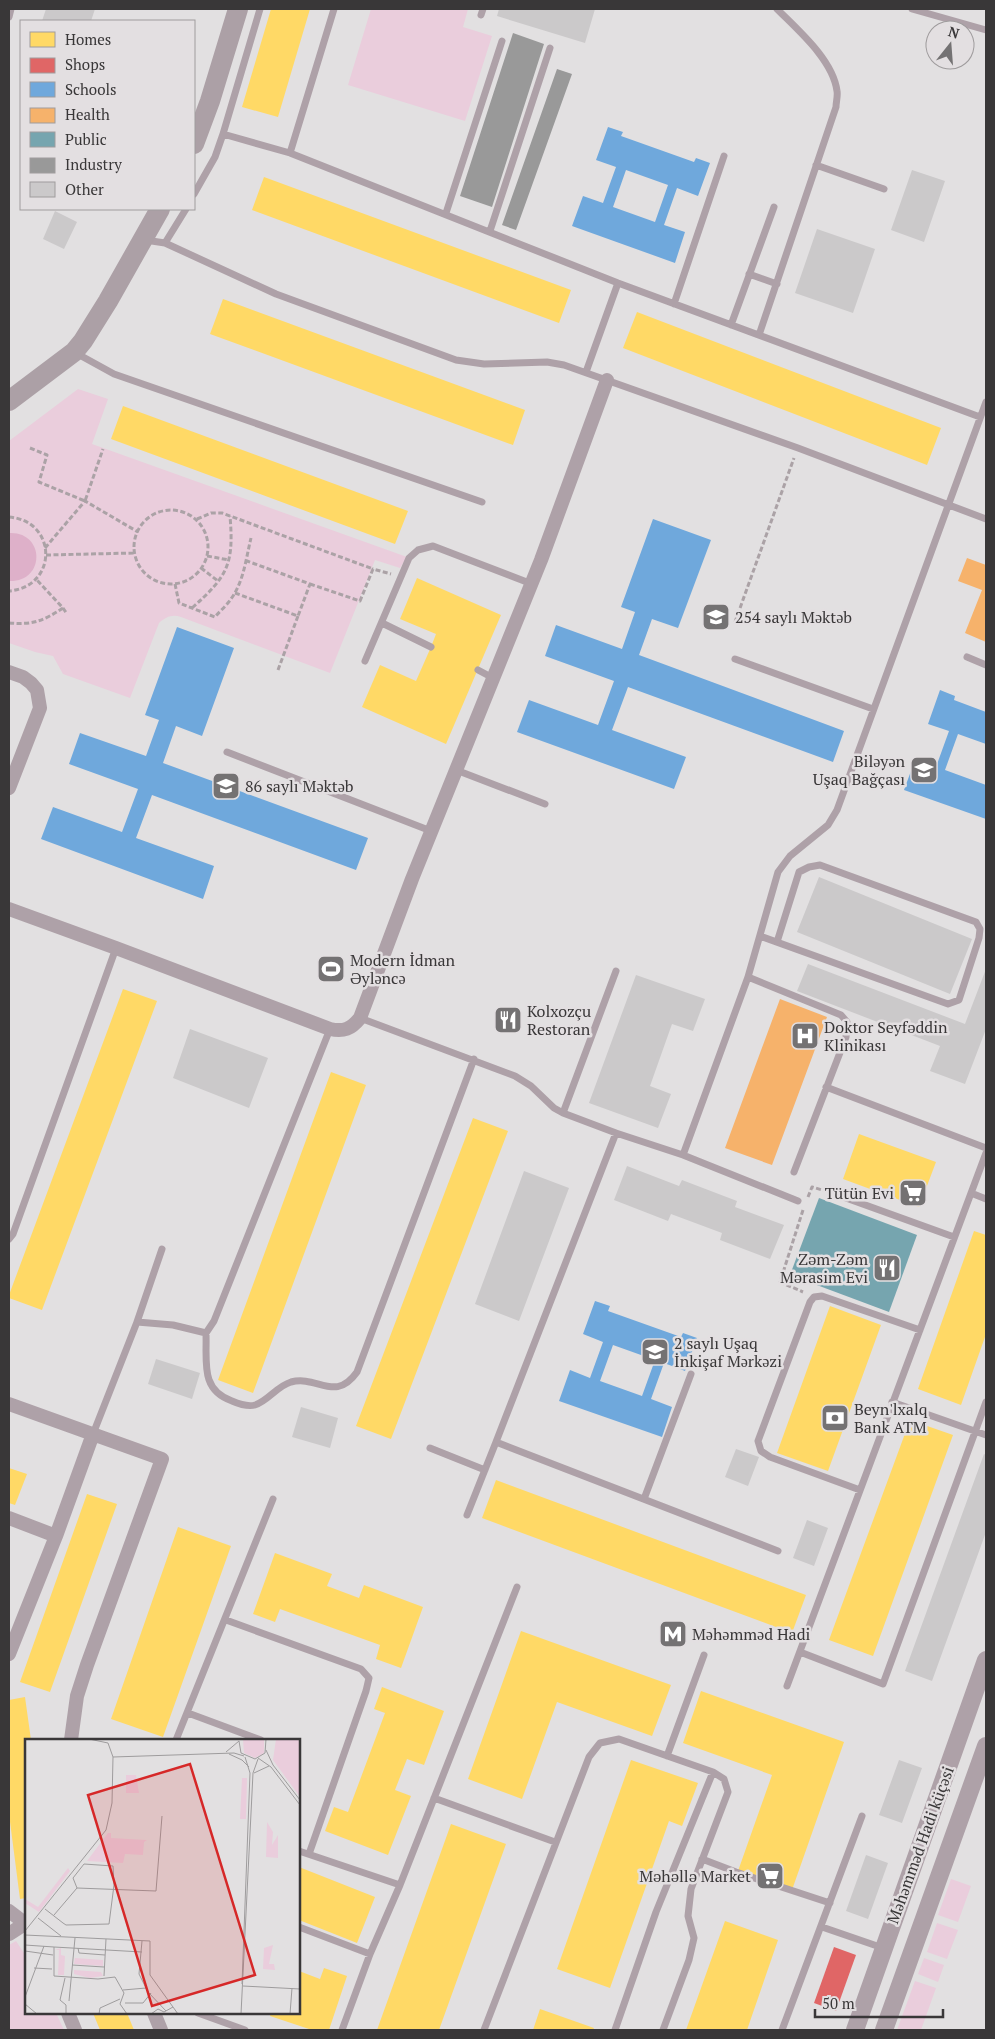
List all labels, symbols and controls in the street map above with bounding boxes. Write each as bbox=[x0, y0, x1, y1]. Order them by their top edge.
legend bbox=[20, 20, 195, 210]
north arrow bbox=[925, 20, 975, 70]
text: N bbox=[946, 21, 962, 43]
text: Homes bbox=[65, 29, 111, 49]
text: Shops bbox=[65, 54, 105, 74]
text: Schools bbox=[65, 79, 116, 99]
text: Health bbox=[65, 104, 110, 124]
text: Public bbox=[65, 129, 107, 149]
text: Industry bbox=[65, 154, 122, 174]
text: Other bbox=[65, 179, 104, 199]
school or university icon: 254 saylı Məktəb bbox=[701, 602, 731, 632]
place label: 254 saylı Məktəb bbox=[735, 606, 852, 628]
place label: Biləyən Uşaq Bağçası bbox=[813, 750, 905, 790]
school or university icon: Biləyən Uşaq Bağçası bbox=[909, 755, 939, 785]
school or university icon: 86 saylı Məktəb bbox=[211, 771, 241, 801]
place label: 86 saylı Məktəb bbox=[245, 775, 354, 797]
place label: Modern İdman Əyləncə bbox=[350, 949, 456, 989]
sports icon: Modern İdman Əyləncə bbox=[316, 954, 346, 984]
place label: Kolxozçu Restoran bbox=[527, 1000, 591, 1040]
restaurant icon: Kolxozçu Restoran bbox=[493, 1005, 523, 1035]
place label: Doktor Seyfәddin Klinikası bbox=[824, 1016, 948, 1056]
hospital icon: Doktor Seyfәddin Klinikası bbox=[790, 1021, 820, 1051]
supermarket icon: Tütün Evi bbox=[898, 1178, 928, 1208]
place label: Tütün Evi bbox=[825, 1182, 894, 1204]
place label: Zәm-Zәm Mәrasim Evi bbox=[780, 1248, 868, 1288]
restaurant icon: Zәm-Zәm Mәrasim Evi bbox=[872, 1253, 902, 1283]
place label: 2 saylı Uşaq İnkişaf Mərkəzi bbox=[674, 1332, 782, 1372]
school or university icon: 2 saylı Uşaq İnkişaf Mərkəzi bbox=[640, 1337, 670, 1367]
place label: Beyn'lxalq Bank ATM bbox=[854, 1398, 928, 1438]
bank icon: Beyn'lxalq Bank ATM bbox=[820, 1403, 850, 1433]
metro station icon: Məhəmməd Hadi bbox=[658, 1619, 688, 1649]
place label: Məhəmməd Hadi bbox=[692, 1623, 811, 1645]
inset map bbox=[25, 1739, 300, 2014]
street label: Məhəmməd Hadi küçəsi bbox=[881, 1763, 959, 1927]
supermarket icon: Mәhәllә Market bbox=[755, 1861, 785, 1891]
place label: Mәhәllә Market bbox=[639, 1865, 751, 1887]
scale bar bbox=[815, 1986, 942, 2018]
text: 50 m bbox=[822, 1993, 855, 2013]

